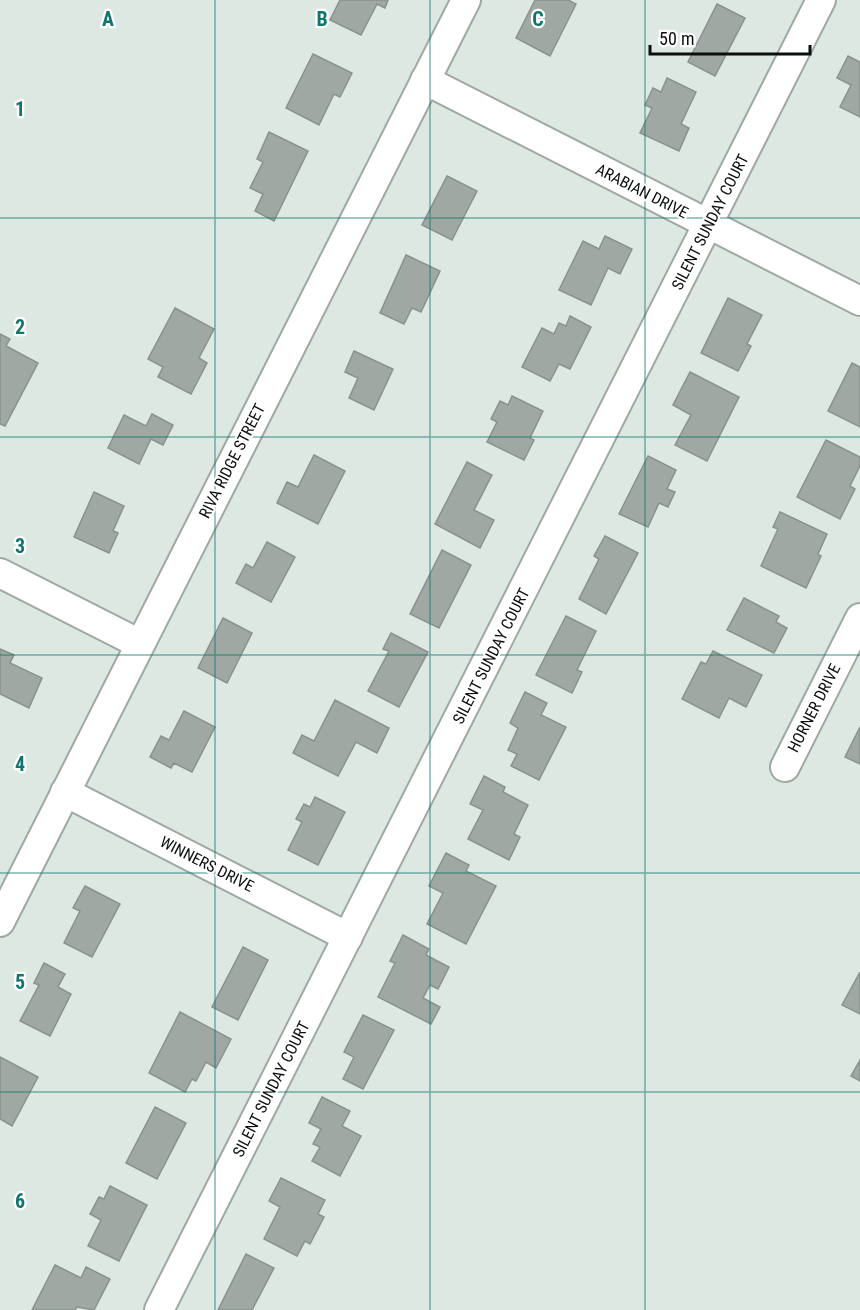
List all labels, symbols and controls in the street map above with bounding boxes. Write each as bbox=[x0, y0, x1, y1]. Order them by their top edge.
text: A bbox=[102, 7, 114, 31]
text: B bbox=[316, 7, 328, 31]
text: C bbox=[532, 7, 544, 31]
scale bar bbox=[650, 18, 810, 56]
text: 50 m bbox=[659, 28, 694, 49]
text: 1 bbox=[15, 97, 25, 121]
street label: SILENT SUNDAY COURT bbox=[668, 151, 752, 293]
street label: ARABIAN DRIVE bbox=[593, 160, 691, 222]
text: 2 bbox=[15, 315, 25, 339]
street label: RIVA RIDGE STREET bbox=[195, 401, 269, 521]
text: 3 bbox=[15, 534, 25, 558]
street label: SILENT SUNDAY COURT bbox=[449, 585, 533, 727]
street label: HORNER DRIVE bbox=[784, 661, 844, 755]
text: 4 bbox=[15, 752, 25, 776]
street label: WINNERS DRIVE bbox=[157, 832, 257, 896]
text: 5 bbox=[15, 970, 25, 994]
street label: SILENT SUNDAY COURT bbox=[229, 1018, 313, 1160]
text: 6 bbox=[15, 1189, 25, 1213]

